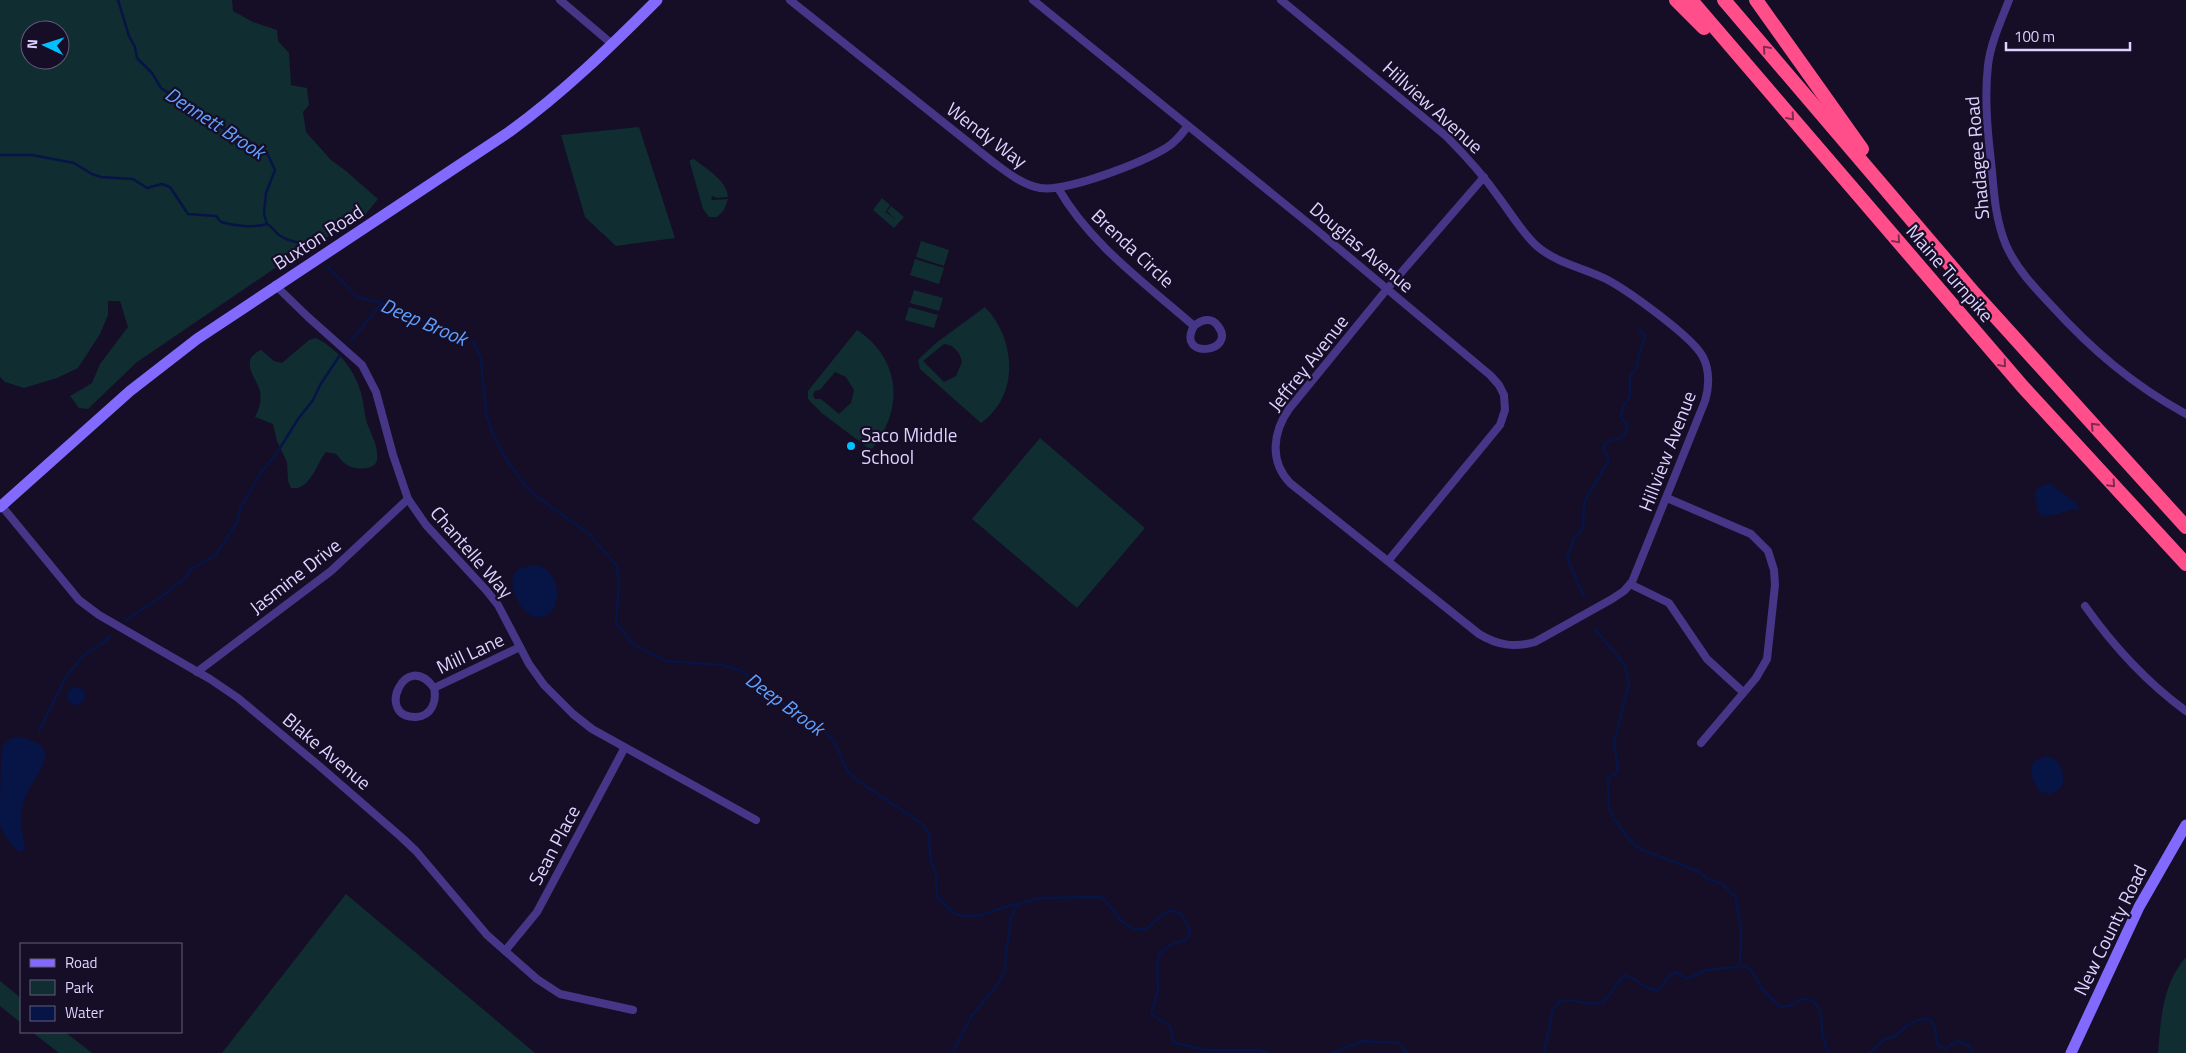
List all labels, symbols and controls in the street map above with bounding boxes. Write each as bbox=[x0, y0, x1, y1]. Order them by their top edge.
north arrow bbox=[20, 20, 70, 70]
scale bar bbox=[2006, 20, 2130, 52]
text: 100 m bbox=[2014, 25, 2055, 48]
text: N bbox=[21, 38, 42, 50]
one-way arrow bbox=[1763, 46, 1772, 55]
street label: Hillview Avenue bbox=[1377, 53, 1490, 160]
water label: Dennett Brook bbox=[159, 79, 273, 168]
street label: Wendy Way bbox=[941, 94, 1034, 175]
street label: Shadagee Road bbox=[1957, 95, 1996, 221]
one-way arrow bbox=[1786, 111, 1795, 120]
street label: Douglas Avenue bbox=[1304, 194, 1421, 299]
street label: Buxton Road bbox=[267, 196, 369, 277]
street label: Brenda Circle bbox=[1085, 201, 1182, 294]
street label: Maine Turnpike bbox=[1900, 217, 2001, 328]
one-way arrow bbox=[1891, 235, 1900, 244]
water label: Deep Brook bbox=[376, 289, 474, 354]
street label: Jeffrey Avenue bbox=[1260, 308, 1355, 417]
one-way arrow bbox=[1997, 358, 2006, 367]
street label: Hillview Avenue bbox=[1630, 387, 1703, 515]
place label: Saco Middle School bbox=[861, 420, 957, 471]
one-way arrow bbox=[2091, 423, 2100, 432]
marker: Saco Middle School bbox=[845, 440, 857, 452]
one-way arrow bbox=[2106, 478, 2115, 487]
street label: Chantelle Way bbox=[424, 499, 521, 604]
street label: Jasmine Drive bbox=[243, 530, 347, 621]
street label: Mill Lane bbox=[431, 624, 508, 681]
water label: Deep Brook bbox=[739, 664, 833, 744]
street label: Blake Avenue bbox=[277, 705, 378, 796]
street label: Sean Place bbox=[520, 800, 587, 890]
street label: New County Road bbox=[2065, 859, 2154, 1000]
legend bbox=[20, 943, 182, 1033]
text: Road bbox=[65, 951, 97, 974]
text: Park bbox=[65, 976, 94, 999]
text: Water bbox=[65, 1001, 104, 1024]

